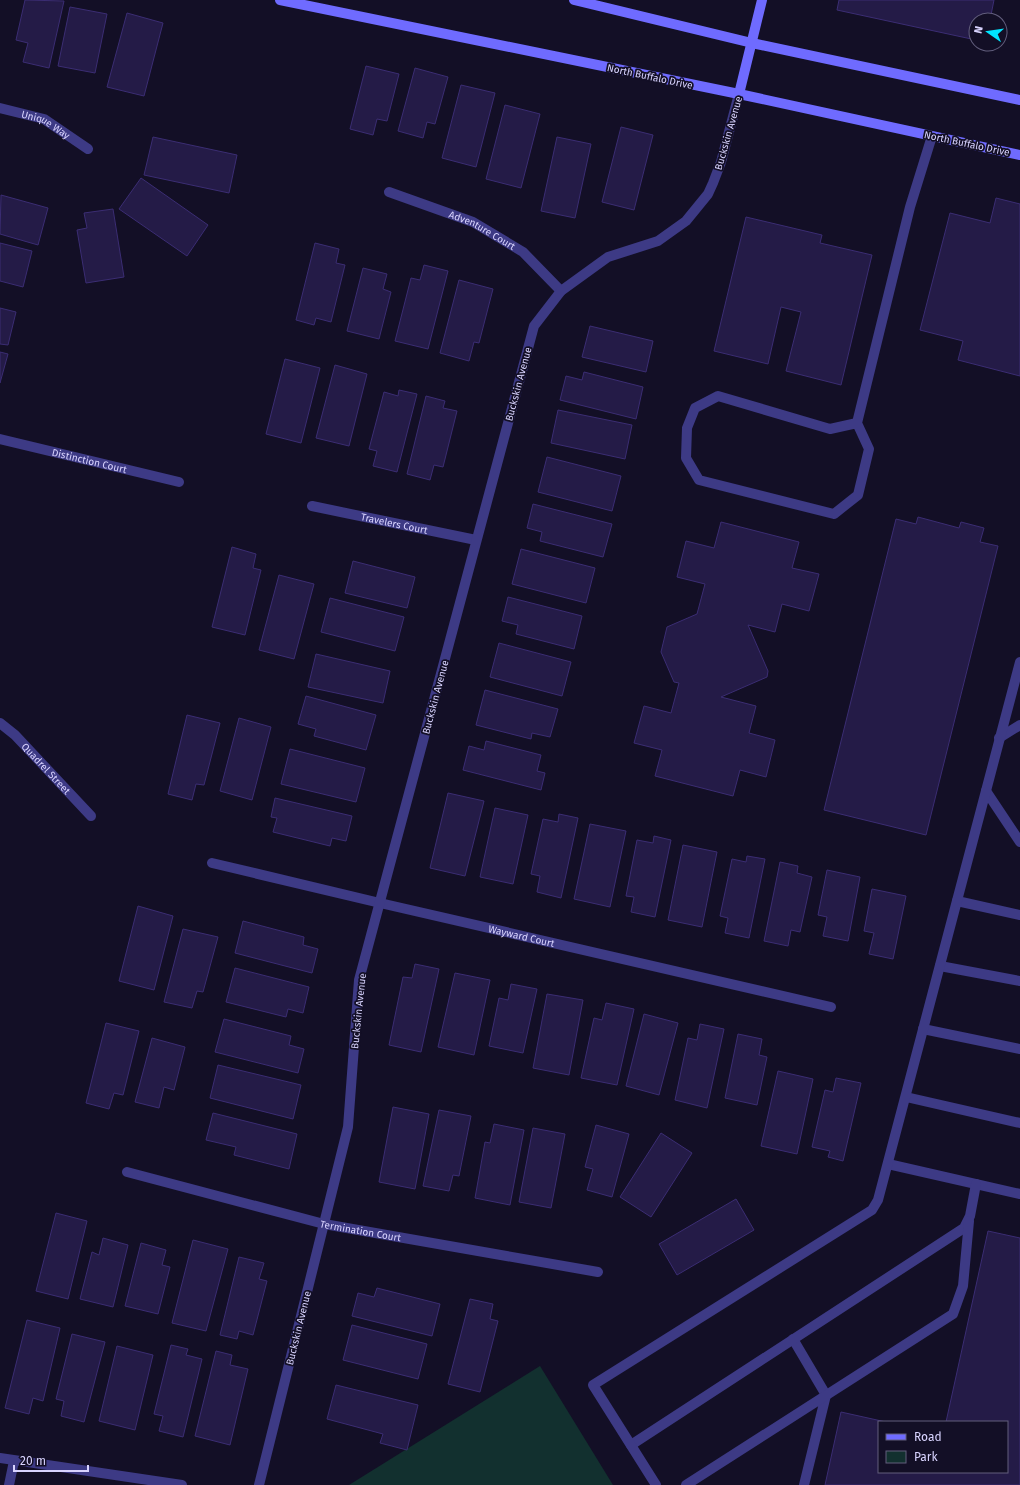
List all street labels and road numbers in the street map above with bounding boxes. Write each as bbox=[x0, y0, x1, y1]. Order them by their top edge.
street label: North Buffalo Drive bbox=[606, 62, 694, 92]
street label: Buckskin Avenue bbox=[713, 95, 745, 171]
street label: Unique Way bbox=[20, 109, 72, 142]
street label: North Buffalo Drive bbox=[923, 129, 1011, 159]
street label: Adventure Court bbox=[447, 209, 518, 253]
street label: Buckskin Avenue bbox=[503, 346, 535, 423]
street label: Distinction Court bbox=[51, 447, 128, 476]
street label: Travelers Court bbox=[360, 511, 429, 537]
street label: Buckskin Avenue bbox=[420, 659, 452, 736]
street label: Quadrel Street bbox=[19, 741, 73, 798]
street label: Wayward Court bbox=[487, 923, 556, 950]
street label: Buckskin Avenue bbox=[349, 973, 369, 1050]
street label: Termination Court bbox=[319, 1218, 402, 1244]
street label: Buckskin Avenue bbox=[284, 1290, 314, 1367]

